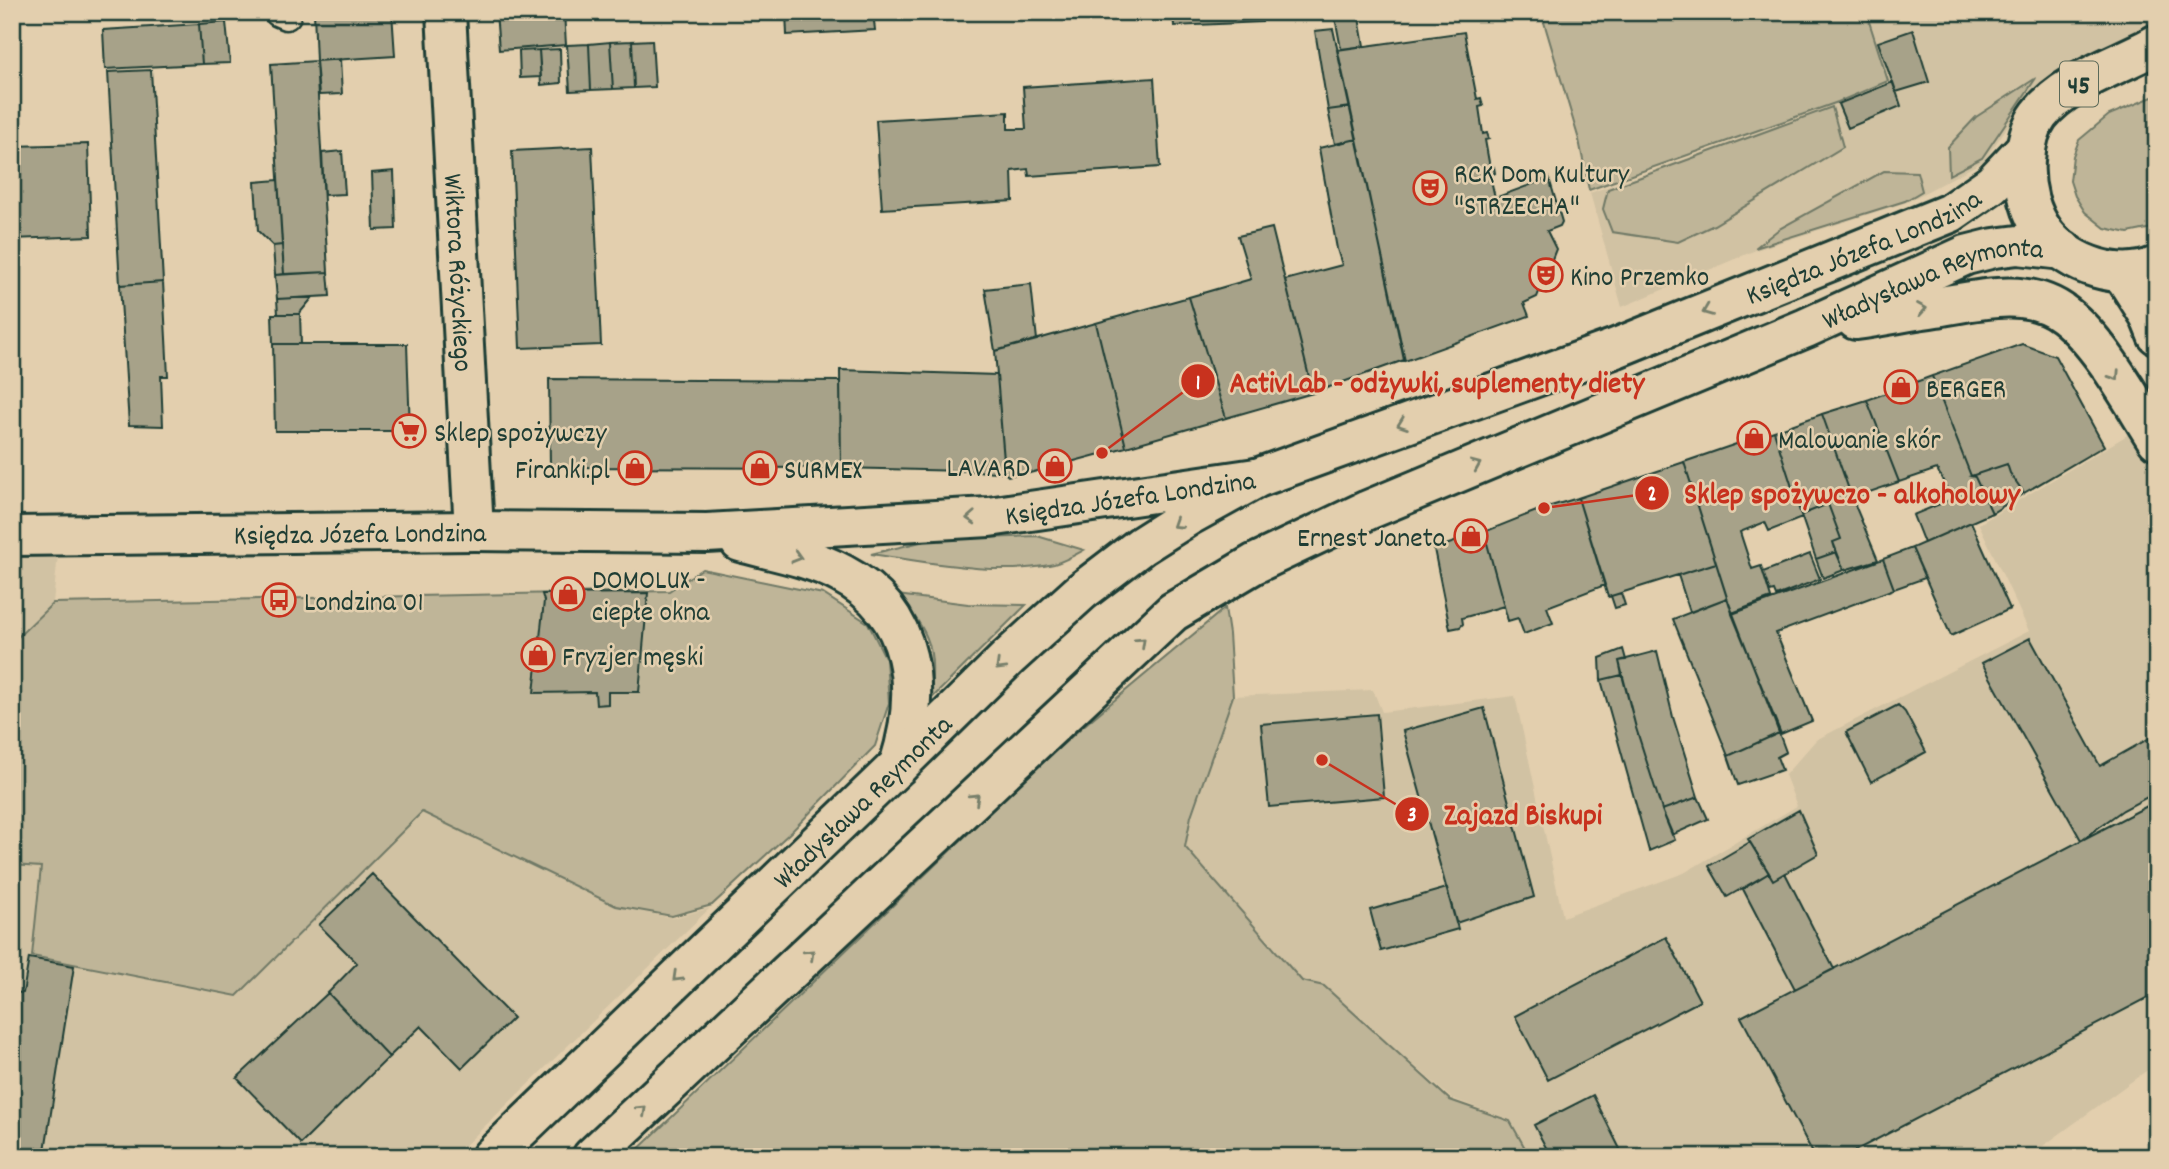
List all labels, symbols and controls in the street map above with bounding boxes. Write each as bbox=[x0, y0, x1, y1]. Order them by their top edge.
road number: 45 bbox=[2060, 61, 2098, 106]
place label: RCK Dom Kultury "STRZECHA" bbox=[1454, 157, 1630, 229]
theatre icon: RCK Dom Kultury "STRZECHA" bbox=[1411, 169, 1449, 207]
street label: Wiktora Różyckiego bbox=[430, 173, 480, 373]
street label: Księdza Józefa Londzina bbox=[1741, 181, 1992, 318]
street label: Władysława Reymonta bbox=[1817, 230, 2046, 343]
theatre icon: Kino Przemko bbox=[1527, 256, 1565, 294]
place label: Kino Przemko bbox=[1570, 260, 1709, 300]
one-way arrow bbox=[1916, 302, 1927, 317]
one-way arrow bbox=[1702, 303, 1714, 317]
callout: ActivLab - odżywki, suplementy diety bbox=[1181, 356, 1659, 407]
text: ActivLab - odżywki, suplementy diety bbox=[1230, 365, 1646, 408]
shop icon: BERGER bbox=[1882, 368, 1920, 406]
one-way arrow bbox=[2107, 368, 2119, 381]
text: 1 bbox=[1196, 370, 1200, 400]
place label: BERGER bbox=[1926, 372, 2006, 412]
supermarket icon: Sklep spożywczy bbox=[390, 412, 428, 450]
place label: Sklep spożywczy bbox=[434, 416, 607, 456]
one-way arrow bbox=[1397, 416, 1409, 430]
shop icon: Malowanie skór bbox=[1735, 419, 1773, 457]
place label: Malowanie skór bbox=[1778, 423, 1941, 463]
shop icon: LAVARD bbox=[1036, 447, 1074, 485]
shop icon: Firanki.pl bbox=[616, 449, 654, 487]
shop icon: SURMEX bbox=[741, 449, 779, 487]
place label: LAVARD bbox=[946, 451, 1030, 491]
place label: Firanki.pl bbox=[515, 453, 610, 493]
place label: SURMEX bbox=[784, 453, 863, 493]
one-way arrow bbox=[1470, 460, 1482, 474]
street label: Księdza Józefa Londzina bbox=[1003, 463, 1259, 539]
callout: Sklep spożywczo - alkoholowy bbox=[1635, 467, 2034, 518]
text: Sklep spożywczo - alkoholowy bbox=[1684, 476, 2022, 519]
text: 2 bbox=[1647, 481, 1657, 511]
one-way arrow bbox=[966, 510, 977, 525]
one-way arrow bbox=[1171, 515, 1184, 528]
street label: Księdza Józefa Londzina bbox=[234, 516, 487, 559]
shop icon: Ernest Janeta bbox=[1452, 517, 1490, 555]
place label: Ernest Janeta bbox=[1297, 521, 1447, 561]
one-way arrow bbox=[791, 549, 803, 563]
place label: DOMOLUX - ciepłe okna bbox=[592, 563, 710, 635]
shop icon: DOMOLUX - ciepłe okna bbox=[549, 575, 587, 613]
bus stop icon: Londzina 01 bbox=[260, 581, 298, 619]
place label: Londzina 01 bbox=[304, 585, 424, 625]
shop icon: Fryzjer męski bbox=[519, 636, 557, 674]
one-way arrow bbox=[1133, 638, 1146, 651]
place label: Fryzjer męski bbox=[562, 640, 703, 680]
one-way arrow bbox=[995, 658, 1008, 671]
street label: Władysława Reymonta bbox=[766, 707, 964, 901]
callout: Zajazd Biskupi bbox=[1395, 788, 1616, 839]
one-way arrow bbox=[967, 794, 980, 807]
text: Zajazd Biskupi bbox=[1444, 797, 1603, 840]
text: 3 bbox=[1407, 802, 1417, 832]
one-way arrow bbox=[801, 950, 814, 962]
one-way arrow bbox=[673, 969, 686, 982]
one-way arrow bbox=[634, 1106, 647, 1119]

